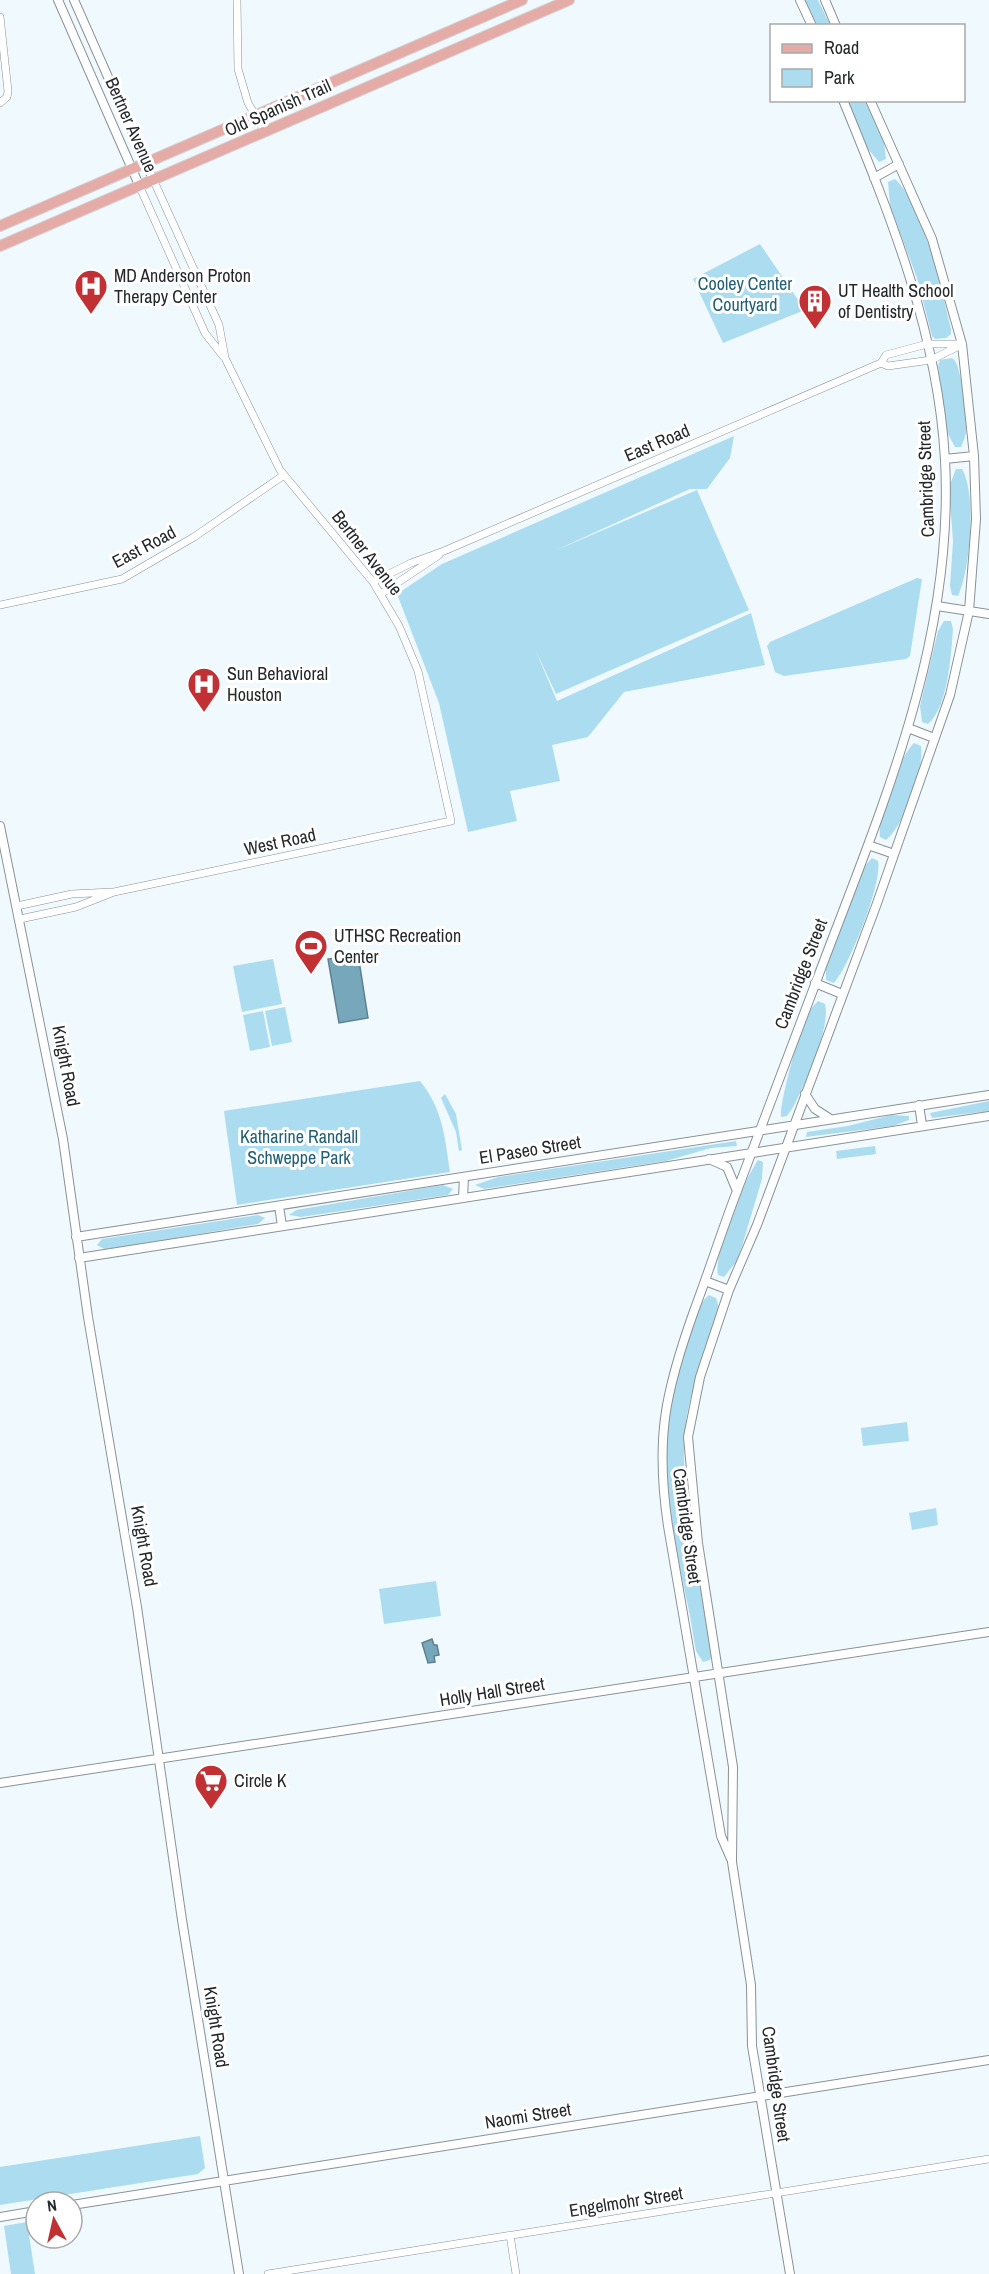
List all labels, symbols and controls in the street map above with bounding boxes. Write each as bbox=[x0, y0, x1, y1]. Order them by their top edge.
legend bbox=[770, 24, 965, 102]
text: Road bbox=[824, 35, 859, 60]
text: Park bbox=[824, 65, 855, 90]
street label: Bertner Avenue bbox=[99, 73, 164, 176]
street label: Old Spanish Trail bbox=[221, 73, 335, 142]
place label: MD Anderson Proton Therapy Center bbox=[114, 263, 251, 309]
hospital icon: MD Anderson Proton Therapy Center bbox=[73, 268, 109, 315]
park label: Cooley Center Courtyard bbox=[698, 271, 792, 317]
place label: UT Health School of Dentistry bbox=[838, 278, 953, 324]
building icon: UT Health School of Dentistry bbox=[797, 283, 833, 330]
street label: East Road bbox=[620, 418, 693, 468]
street label: Cambridge Street bbox=[911, 420, 940, 538]
street label: Bertner Avenue bbox=[326, 505, 408, 600]
street label: East Road bbox=[107, 519, 180, 574]
place label: Sun Behavioral Houston bbox=[227, 661, 328, 707]
hospital icon: Sun Behavioral Houston bbox=[186, 666, 222, 713]
street label: West Road bbox=[242, 822, 318, 861]
street label: Cambridge Street bbox=[768, 915, 833, 1033]
place label: UTHSC Recreation Center bbox=[334, 923, 461, 969]
sports icon: UTHSC Recreation Center bbox=[293, 928, 329, 975]
street label: Knight Road bbox=[46, 1023, 87, 1109]
park label: Katharine Randall Schweppe Park bbox=[240, 1124, 358, 1170]
street label: El Paseo Street bbox=[477, 1129, 583, 1170]
street label: Cambridge Street bbox=[667, 1467, 708, 1585]
street label: Knight Road bbox=[125, 1503, 164, 1588]
street label: Holly Hall Street bbox=[438, 1671, 546, 1712]
supermarket icon: Circle K bbox=[193, 1763, 229, 1810]
place label: Circle K bbox=[234, 1768, 287, 1793]
street label: Knight Road bbox=[198, 1984, 235, 2069]
street label: Cambridge Street bbox=[756, 2025, 797, 2143]
street label: Naomi Street bbox=[483, 2096, 573, 2135]
street label: Engelmohr Street bbox=[567, 2180, 685, 2223]
north arrow bbox=[24, 2190, 84, 2250]
text: N bbox=[46, 2194, 58, 2217]

